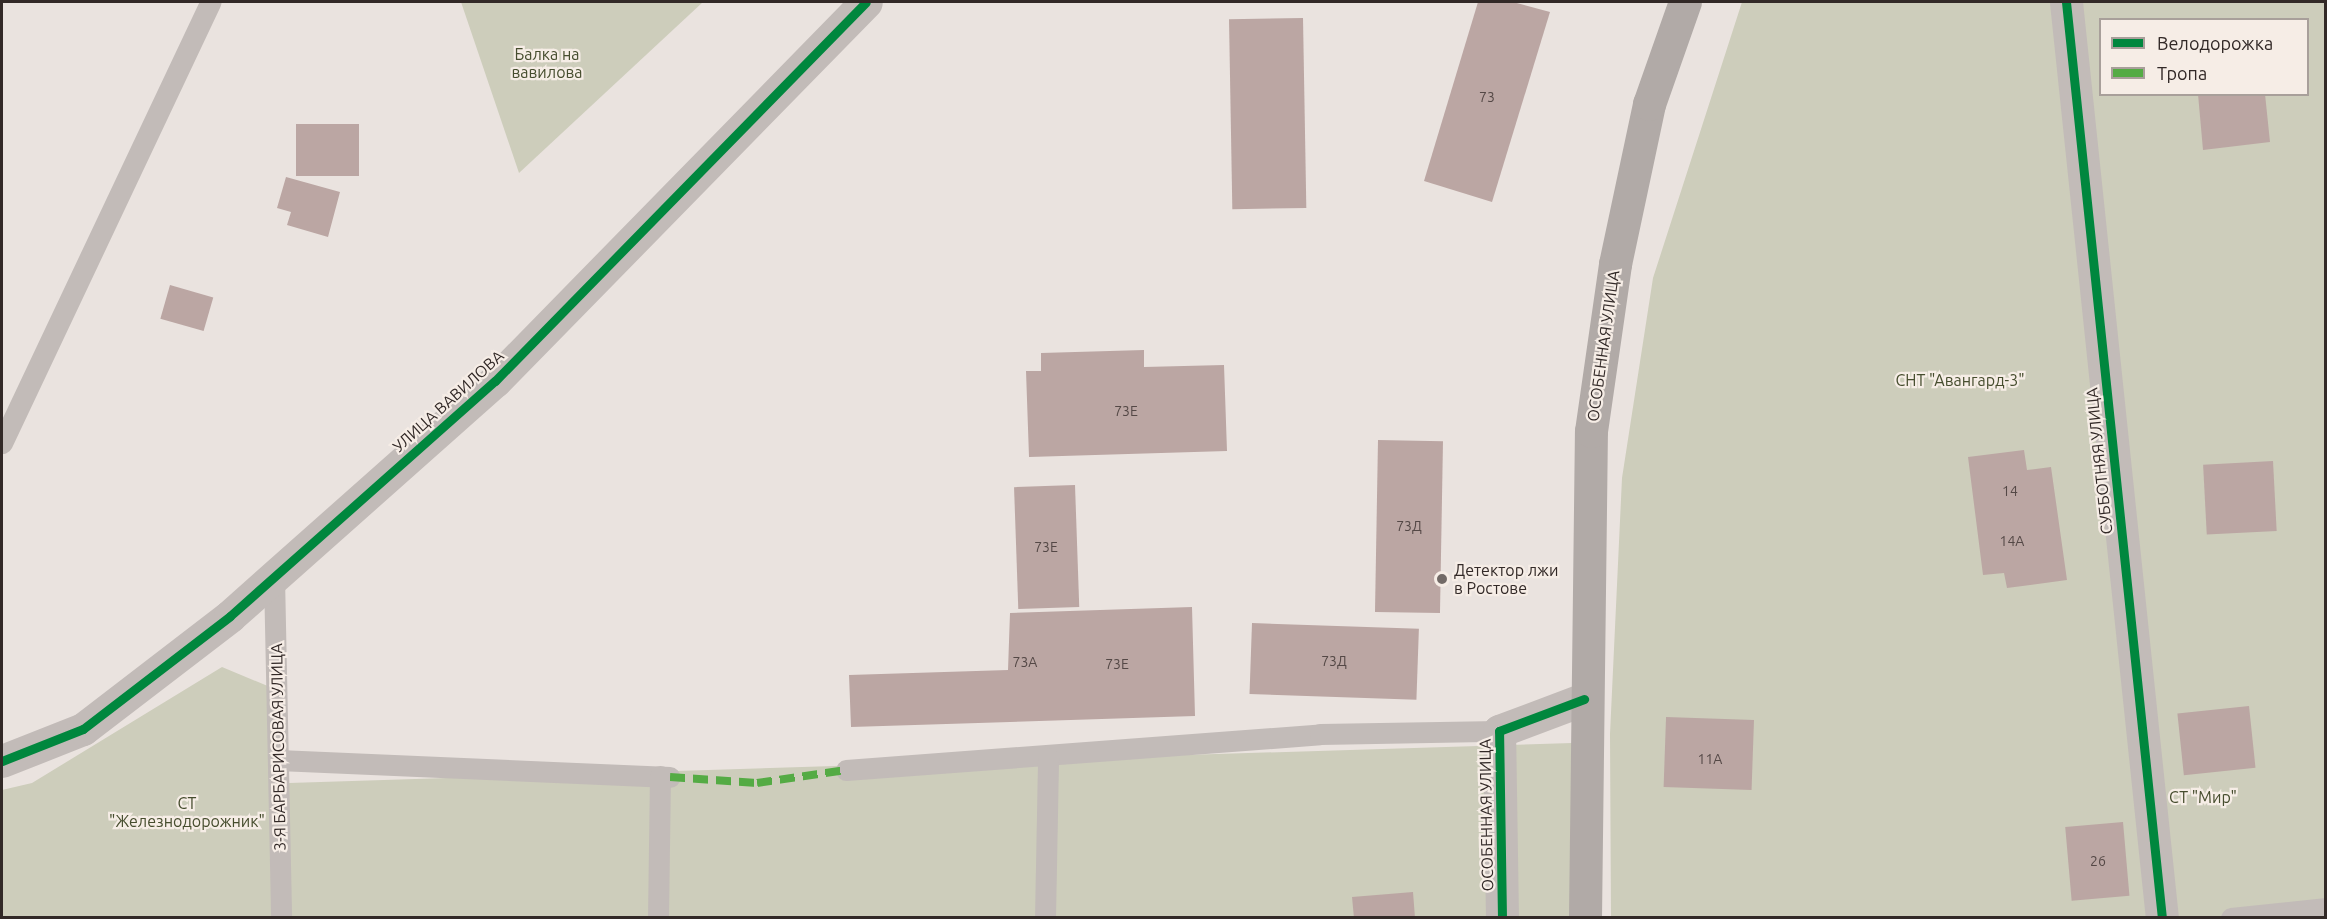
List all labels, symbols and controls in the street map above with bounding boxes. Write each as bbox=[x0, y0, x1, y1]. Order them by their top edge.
legend bbox=[2099, 18, 2309, 96]
text: Велодорожка bbox=[2157, 33, 2273, 53]
park label: Балка на вавилова bbox=[511, 44, 583, 82]
text: Тропа bbox=[2157, 63, 2207, 83]
house number: 73 bbox=[1479, 89, 1495, 105]
street label: ОСОБЕННАЯ УЛИЦА bbox=[1583, 269, 1623, 423]
street label: УЛИЦА ВАВИЛОВА bbox=[389, 346, 507, 456]
park label: СНТ "Авангард-3" bbox=[1895, 370, 2025, 390]
street label: СУББОТНЯЯ УЛИЦА bbox=[2082, 387, 2116, 535]
house number: 73Е bbox=[1114, 403, 1138, 419]
house number: 14 bbox=[2002, 483, 2018, 499]
house number: 73Д bbox=[1396, 518, 1422, 534]
house number: 14А bbox=[2000, 533, 2024, 549]
house number: 73Е bbox=[1034, 539, 1058, 555]
place label: Детектор лжи в Ростове bbox=[1454, 560, 1558, 598]
marker: Детектор лжи в Ростове bbox=[1435, 572, 1449, 586]
street label: 3-Я БАРБАРИСОВАЯ УЛИЦА bbox=[267, 643, 289, 851]
house number: 73Д bbox=[1321, 653, 1347, 669]
house number: 73А bbox=[1013, 654, 1037, 670]
house number: 73Е bbox=[1105, 656, 1129, 672]
street label: ОСОБЕННАЯ УЛИЦА bbox=[1475, 739, 1497, 891]
house number: 11А bbox=[1698, 751, 1722, 767]
park label: СТ "Мир" bbox=[2169, 787, 2237, 807]
park label: СТ "Железнодорожник" bbox=[109, 793, 265, 831]
house number: 26 bbox=[2090, 853, 2106, 869]

